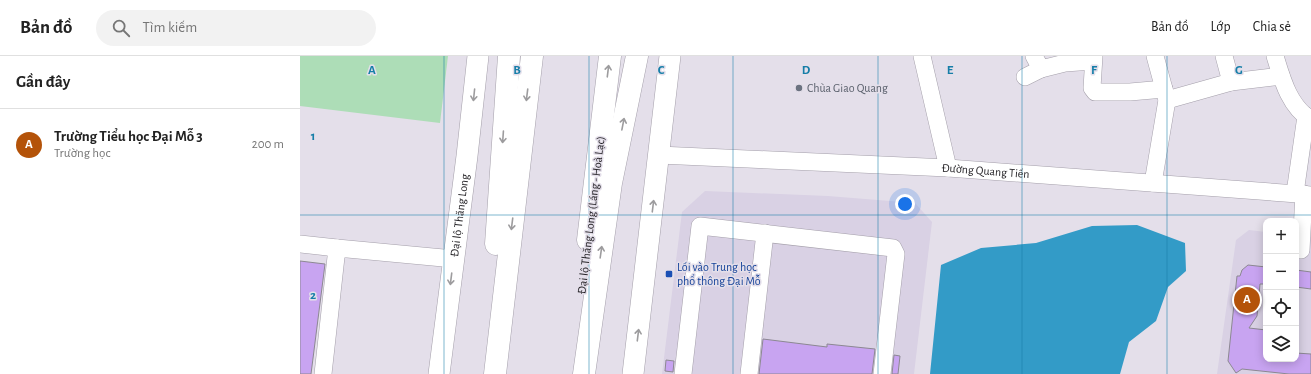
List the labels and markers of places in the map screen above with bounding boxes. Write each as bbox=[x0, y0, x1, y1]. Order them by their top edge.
place label: Chùa Giao Quang bbox=[807, 82, 888, 95]
marker: Chùa Giao Quang bbox=[794, 83, 804, 93]
place label: Lối vào Trung học phổ thông Đại Mỗ bbox=[677, 261, 761, 287]
marker: Lối vào Trung học phổ thông Đại Mỗ bbox=[664, 269, 674, 279]
pin: A bbox=[1234, 285, 1260, 315]

